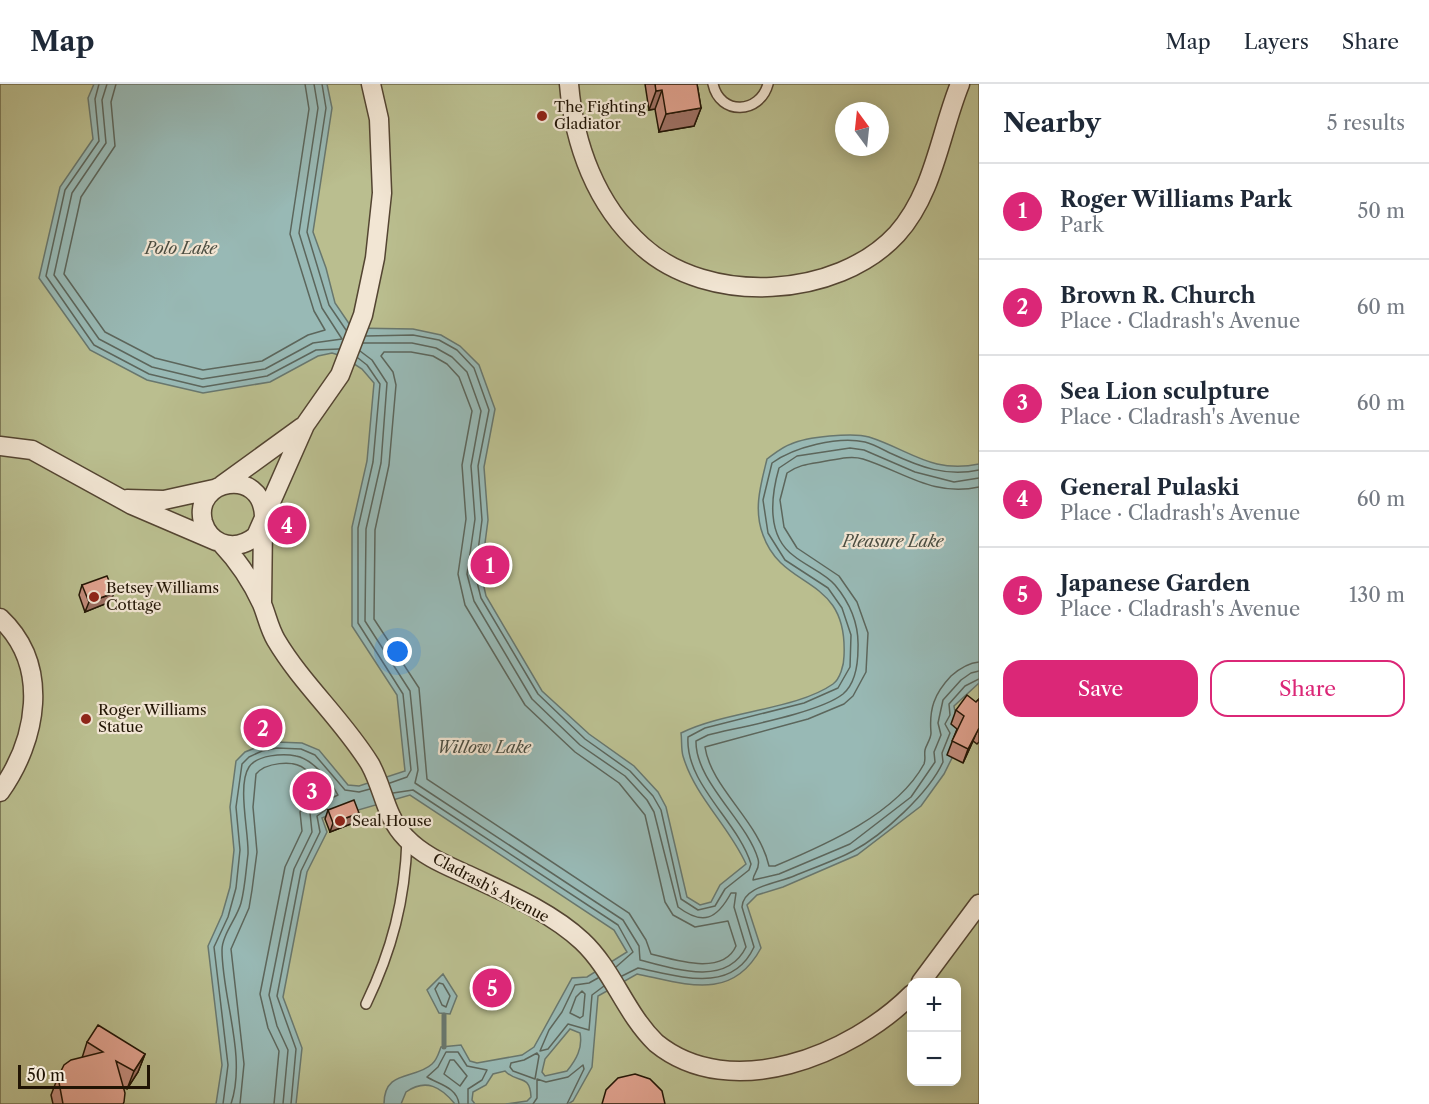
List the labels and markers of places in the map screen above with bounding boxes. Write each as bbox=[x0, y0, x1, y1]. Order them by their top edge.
place label: The Fighting Gladiator bbox=[554, 97, 646, 133]
marker: The Fighting Gladiator bbox=[535, 109, 549, 123]
pin: 4 bbox=[268, 502, 306, 548]
pin: 1 bbox=[470, 542, 510, 588]
place label: Betsey Williams Cottage bbox=[106, 578, 219, 614]
marker: Betsey Williams Cottage bbox=[87, 590, 101, 604]
place label: Roger Williams Statue bbox=[98, 700, 207, 736]
pin: 2 bbox=[244, 706, 282, 750]
marker: Roger Williams Statue bbox=[79, 712, 93, 726]
pin: 3 bbox=[292, 768, 332, 814]
place label: Seal House bbox=[352, 811, 432, 830]
marker: Seal House bbox=[333, 814, 347, 828]
pin: 5 bbox=[472, 966, 512, 1010]

